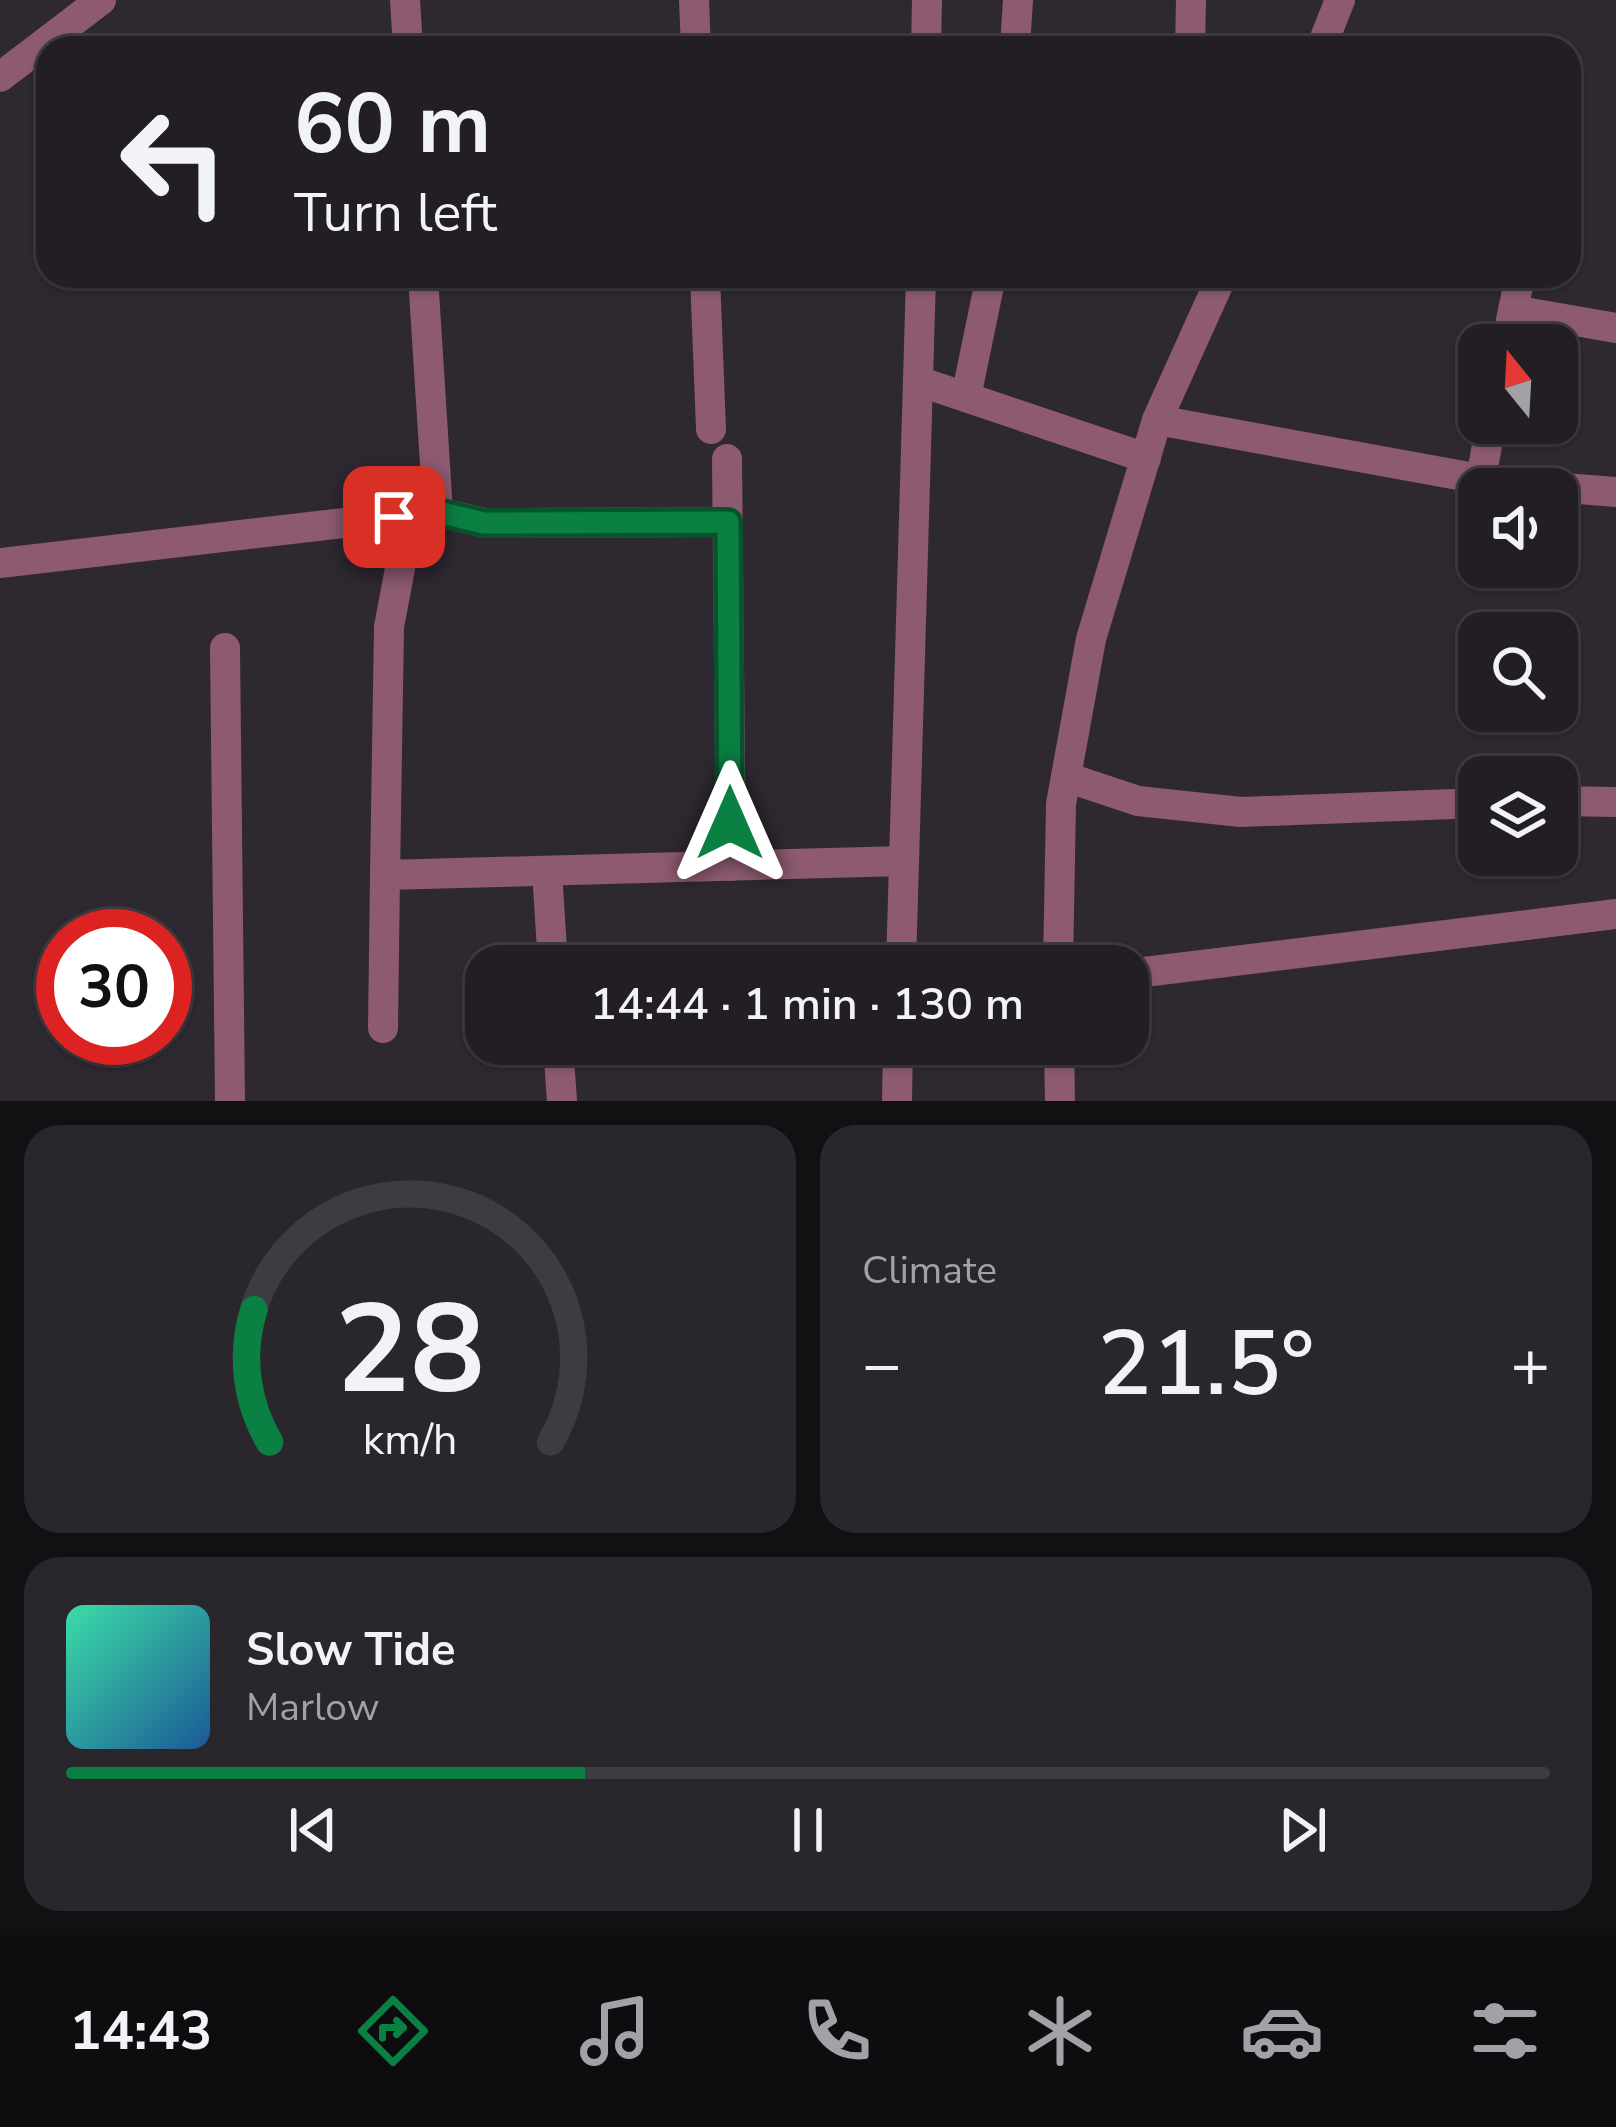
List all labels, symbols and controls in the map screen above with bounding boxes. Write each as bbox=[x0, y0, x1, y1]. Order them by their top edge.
text: 60 m bbox=[294, 67, 491, 182]
icon: left bbox=[96, 84, 252, 240]
text: Turn left bbox=[294, 176, 497, 250]
north arrow bbox=[1458, 324, 1578, 444]
map controls bbox=[1458, 324, 1578, 876]
pin bbox=[343, 466, 445, 568]
button: sound bbox=[1458, 468, 1578, 588]
icon: arrive bbox=[361, 484, 427, 550]
button: search bbox=[1458, 612, 1578, 732]
button: layers bbox=[1458, 756, 1578, 876]
position arrow bbox=[667, 760, 793, 886]
speed limit sign: 30 bbox=[36, 909, 192, 1065]
text: 14:44 · 1 min · 130 m bbox=[590, 974, 1024, 1035]
text: Climate bbox=[862, 1244, 997, 1297]
text: 28 bbox=[335, 1265, 485, 1435]
text: 21.5° bbox=[1097, 1303, 1315, 1426]
text: − bbox=[862, 1320, 902, 1410]
text: + bbox=[1510, 1320, 1550, 1410]
text: km/h bbox=[363, 1411, 457, 1469]
text: Slow Tide bbox=[246, 1620, 455, 1681]
text: Marlow bbox=[246, 1681, 380, 1734]
icon: previous bbox=[280, 1797, 346, 1863]
icon: pause bbox=[775, 1797, 841, 1863]
icon: next bbox=[1270, 1797, 1336, 1863]
icon: directions bbox=[351, 1989, 435, 2073]
icon: music bbox=[573, 1989, 657, 2073]
icon: phone bbox=[795, 1989, 879, 2073]
icon: climate bbox=[1018, 1989, 1102, 2073]
icon: car bbox=[1240, 1989, 1324, 2073]
icon: filters bbox=[1463, 1989, 1547, 2073]
text: 14:43 bbox=[69, 1994, 212, 2068]

